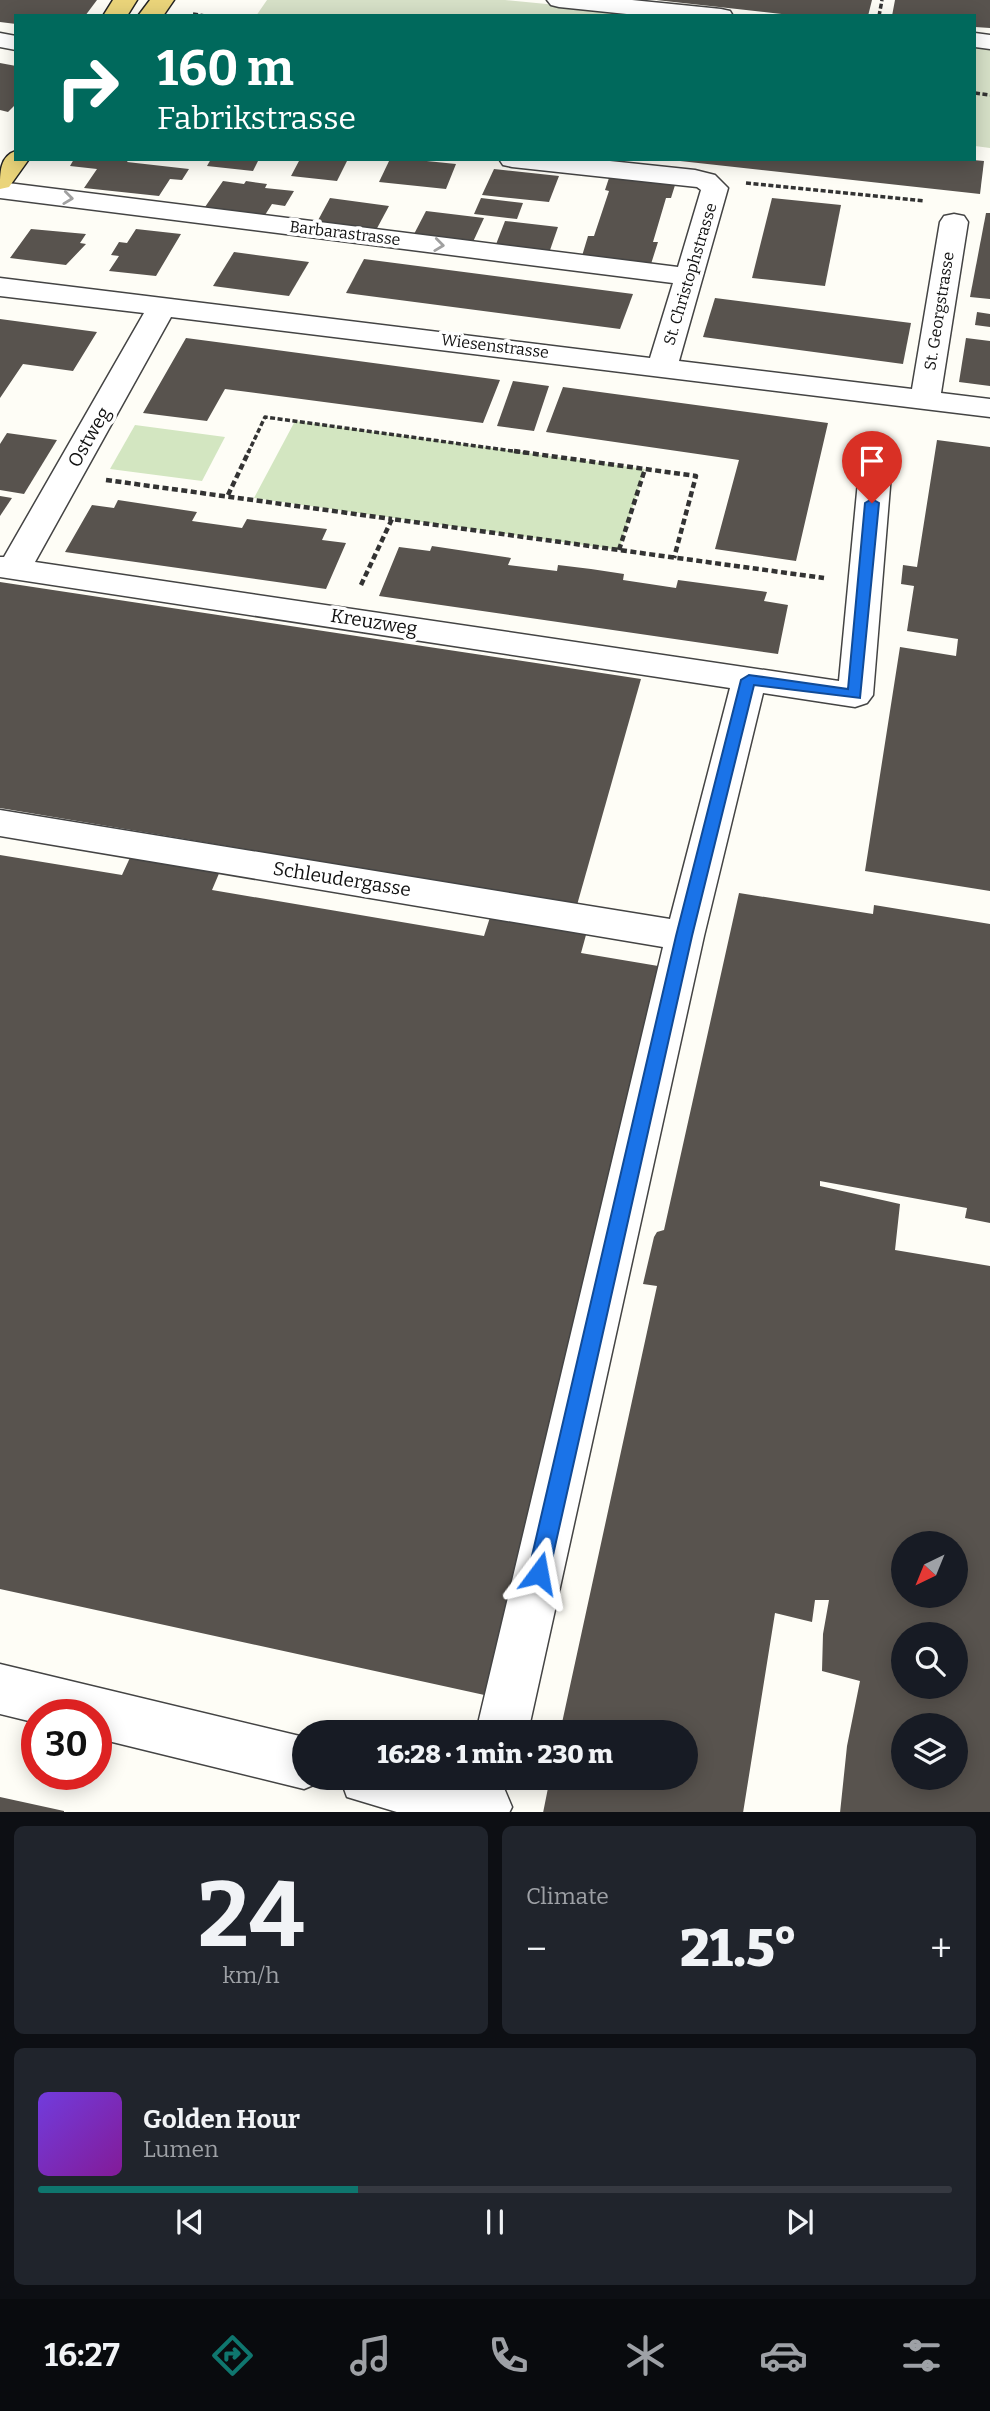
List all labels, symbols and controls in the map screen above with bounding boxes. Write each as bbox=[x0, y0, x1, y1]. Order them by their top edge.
text: 160 m bbox=[157, 39, 294, 98]
icon: right bbox=[42, 42, 133, 133]
text: Fabrikstrasse bbox=[157, 99, 356, 137]
one-way arrow bbox=[62, 190, 74, 205]
street label: St. Christophstrasse bbox=[659, 200, 721, 348]
street label: Barbarastrasse bbox=[288, 217, 402, 249]
one-way arrow bbox=[433, 238, 445, 253]
street label: St. Georgstrasse bbox=[920, 250, 958, 372]
street label: Wiesenstrasse bbox=[440, 330, 550, 362]
street label: Ostweg bbox=[63, 402, 116, 471]
pin bbox=[842, 431, 902, 503]
icon: arrive bbox=[853, 442, 891, 480]
street label: Kreuzweg bbox=[329, 604, 419, 640]
street label: Schleudergasse bbox=[272, 857, 412, 901]
north arrow bbox=[891, 1531, 968, 1608]
map controls bbox=[891, 1531, 968, 1790]
position arrow bbox=[502, 1536, 576, 1610]
button: search bbox=[891, 1622, 968, 1699]
speed limit sign: 30 bbox=[21, 1699, 112, 1790]
button: layers bbox=[891, 1713, 968, 1790]
text: 16:28 · 1 min · 230 m bbox=[377, 1739, 613, 1770]
text: 24 bbox=[198, 1861, 304, 1970]
text: Climate bbox=[526, 1882, 609, 1910]
text: 21.5° bbox=[680, 1917, 797, 1980]
text: − bbox=[526, 1926, 547, 1972]
text: + bbox=[930, 1926, 952, 1972]
text: km/h bbox=[223, 1961, 279, 1989]
text: Golden Hour bbox=[143, 2104, 300, 2135]
text: Lumen bbox=[143, 2135, 219, 2163]
icon: previous bbox=[171, 2203, 209, 2241]
icon: pause bbox=[476, 2203, 514, 2241]
icon: next bbox=[781, 2203, 819, 2241]
icon: directions bbox=[208, 2331, 257, 2380]
icon: music bbox=[346, 2331, 395, 2380]
icon: phone bbox=[484, 2331, 533, 2380]
icon: climate bbox=[621, 2331, 670, 2380]
icon: car bbox=[759, 2331, 808, 2380]
icon: filters bbox=[897, 2331, 946, 2380]
text: 16:27 bbox=[44, 2336, 120, 2374]

